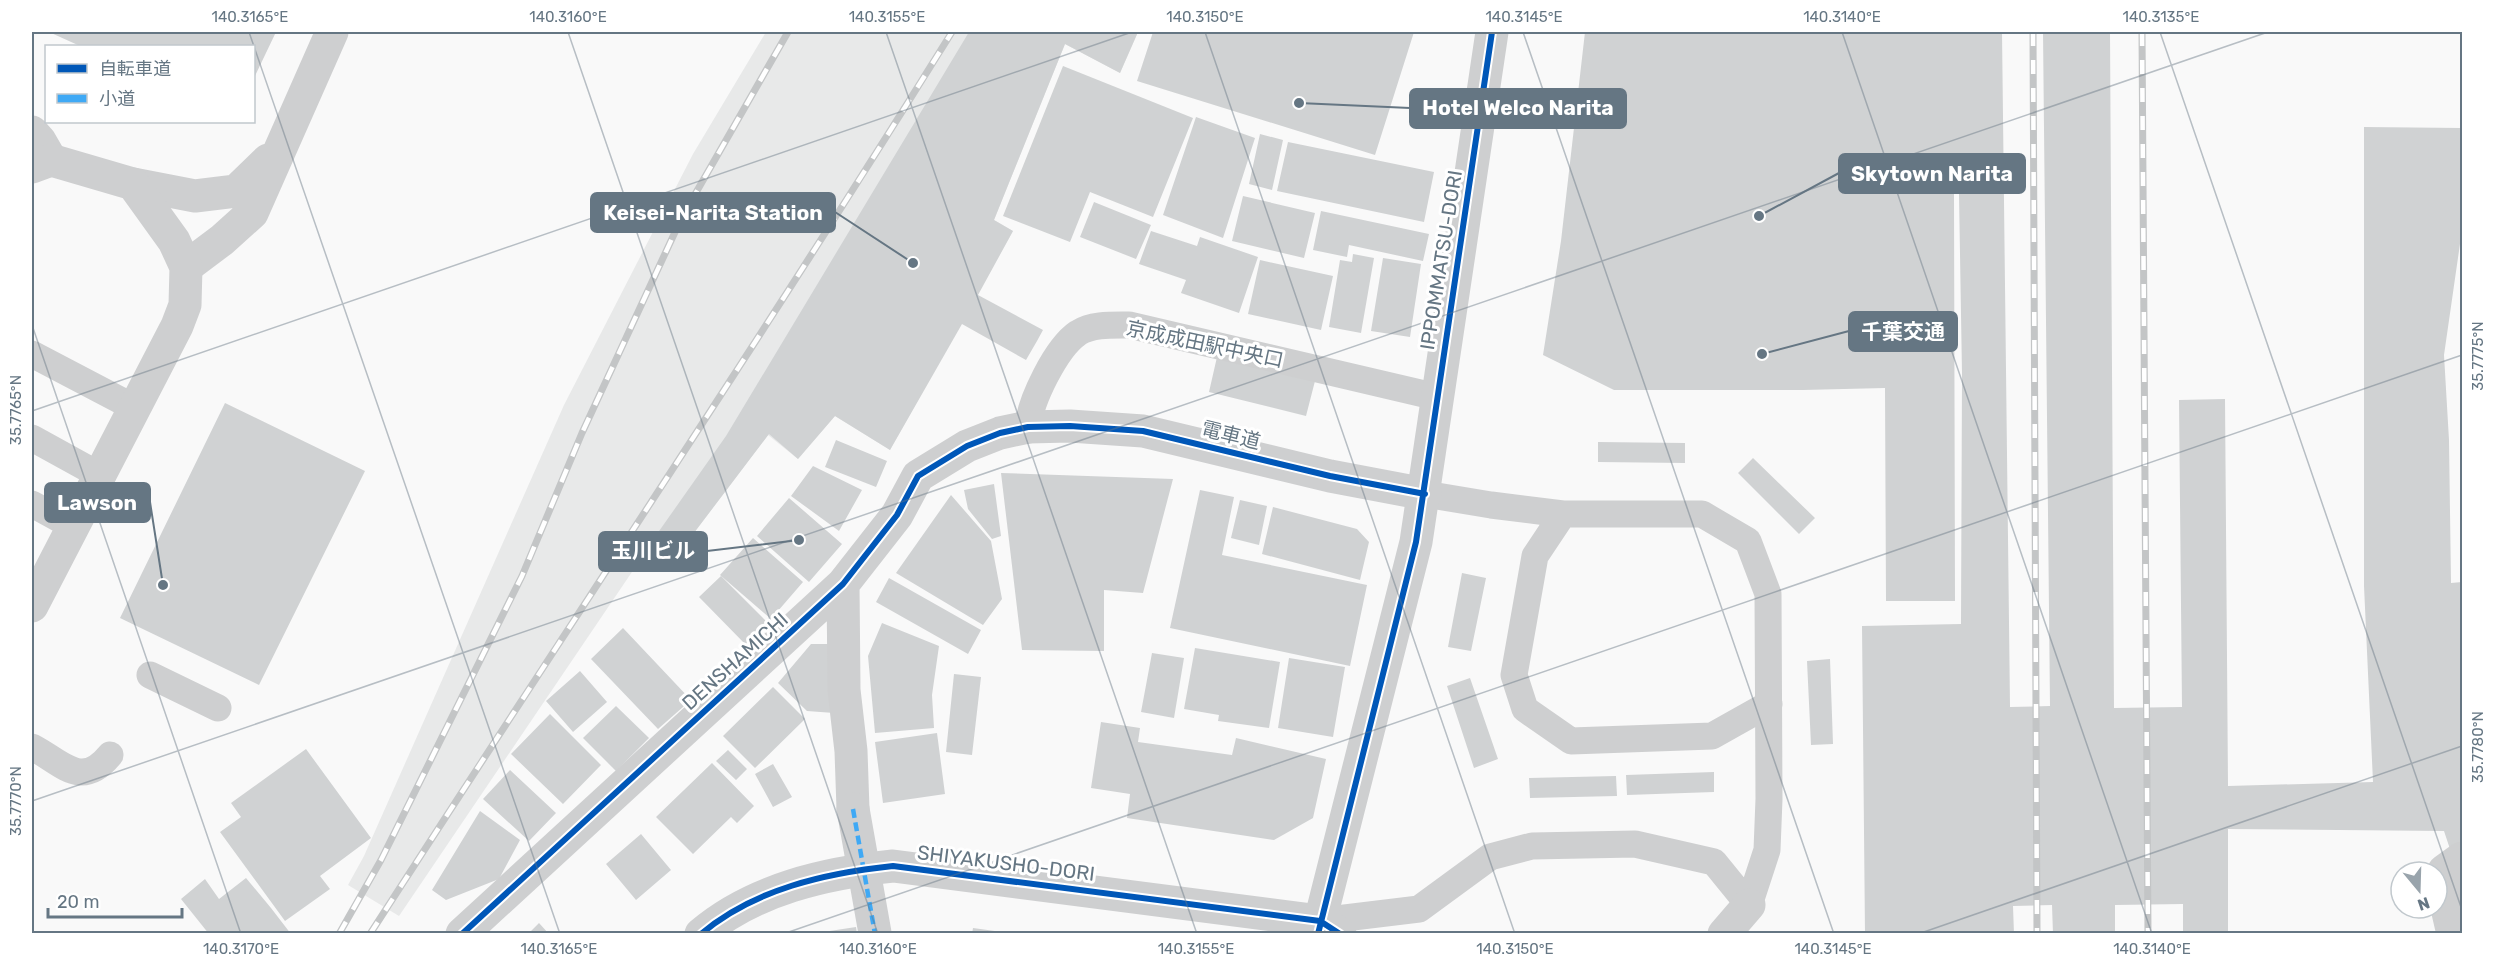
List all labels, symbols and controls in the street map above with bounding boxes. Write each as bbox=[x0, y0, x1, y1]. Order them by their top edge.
text: 140.3165°E bbox=[212, 8, 288, 26]
text: 140.3160°E bbox=[529, 8, 607, 26]
text: 140.3155°E bbox=[849, 8, 925, 26]
text: 140.3150°E bbox=[1166, 8, 1244, 26]
text: 140.3145°E bbox=[1485, 8, 1563, 26]
text: 140.3140°E bbox=[1803, 8, 1881, 26]
text: 140.3135°E bbox=[2123, 8, 2199, 26]
legend bbox=[45, 45, 255, 123]
text: 自転車道 bbox=[99, 58, 171, 80]
text: 小道 bbox=[99, 88, 135, 110]
callout: Hotel Welco Narita bbox=[1410, 89, 1626, 128]
text: Hotel Welco Narita bbox=[1422, 95, 1614, 120]
callout: Skytown Narita bbox=[1839, 154, 2025, 193]
text: Skytown Narita bbox=[1851, 161, 2013, 186]
street label: IPPOMMATSU-DORI bbox=[1415, 168, 1467, 352]
callout: Keisei-Narita Station bbox=[591, 193, 835, 232]
text: Keisei-Narita Station bbox=[603, 200, 823, 225]
callout: 千葉交通 bbox=[1849, 312, 1957, 351]
street label: 京成成田駅中央口 bbox=[1124, 316, 1286, 372]
text: 千葉交通 bbox=[1861, 319, 1945, 344]
text: 35.7775°N bbox=[2469, 321, 2487, 391]
text: 35.7765°N bbox=[7, 375, 25, 445]
street label: 電車道 bbox=[1199, 416, 1263, 454]
callout: Lawson bbox=[45, 483, 150, 522]
text: Lawson bbox=[57, 490, 137, 515]
callout: 玉川ビル bbox=[599, 532, 707, 571]
text: 玉川ビル bbox=[611, 538, 695, 563]
street label: DENSHAMICHI bbox=[677, 607, 793, 715]
text: 35.7780°N bbox=[2469, 711, 2487, 783]
text: 35.7770°N bbox=[7, 766, 25, 836]
street label: SHIYAKUSHO-DORI bbox=[916, 840, 1096, 886]
north arrow bbox=[2389, 860, 2449, 920]
scale bar bbox=[48, 881, 182, 919]
text: 20 m bbox=[57, 891, 99, 913]
text: N bbox=[2415, 893, 2432, 915]
text: 140.3170°E bbox=[203, 940, 279, 958]
text: 140.3165°E bbox=[521, 940, 597, 958]
text: 140.3160°E bbox=[839, 940, 917, 958]
text: 140.3155°E bbox=[1158, 940, 1234, 958]
text: 140.3150°E bbox=[1476, 940, 1554, 958]
text: 140.3145°E bbox=[1794, 940, 1872, 958]
text: 140.3140°E bbox=[2113, 940, 2191, 958]

